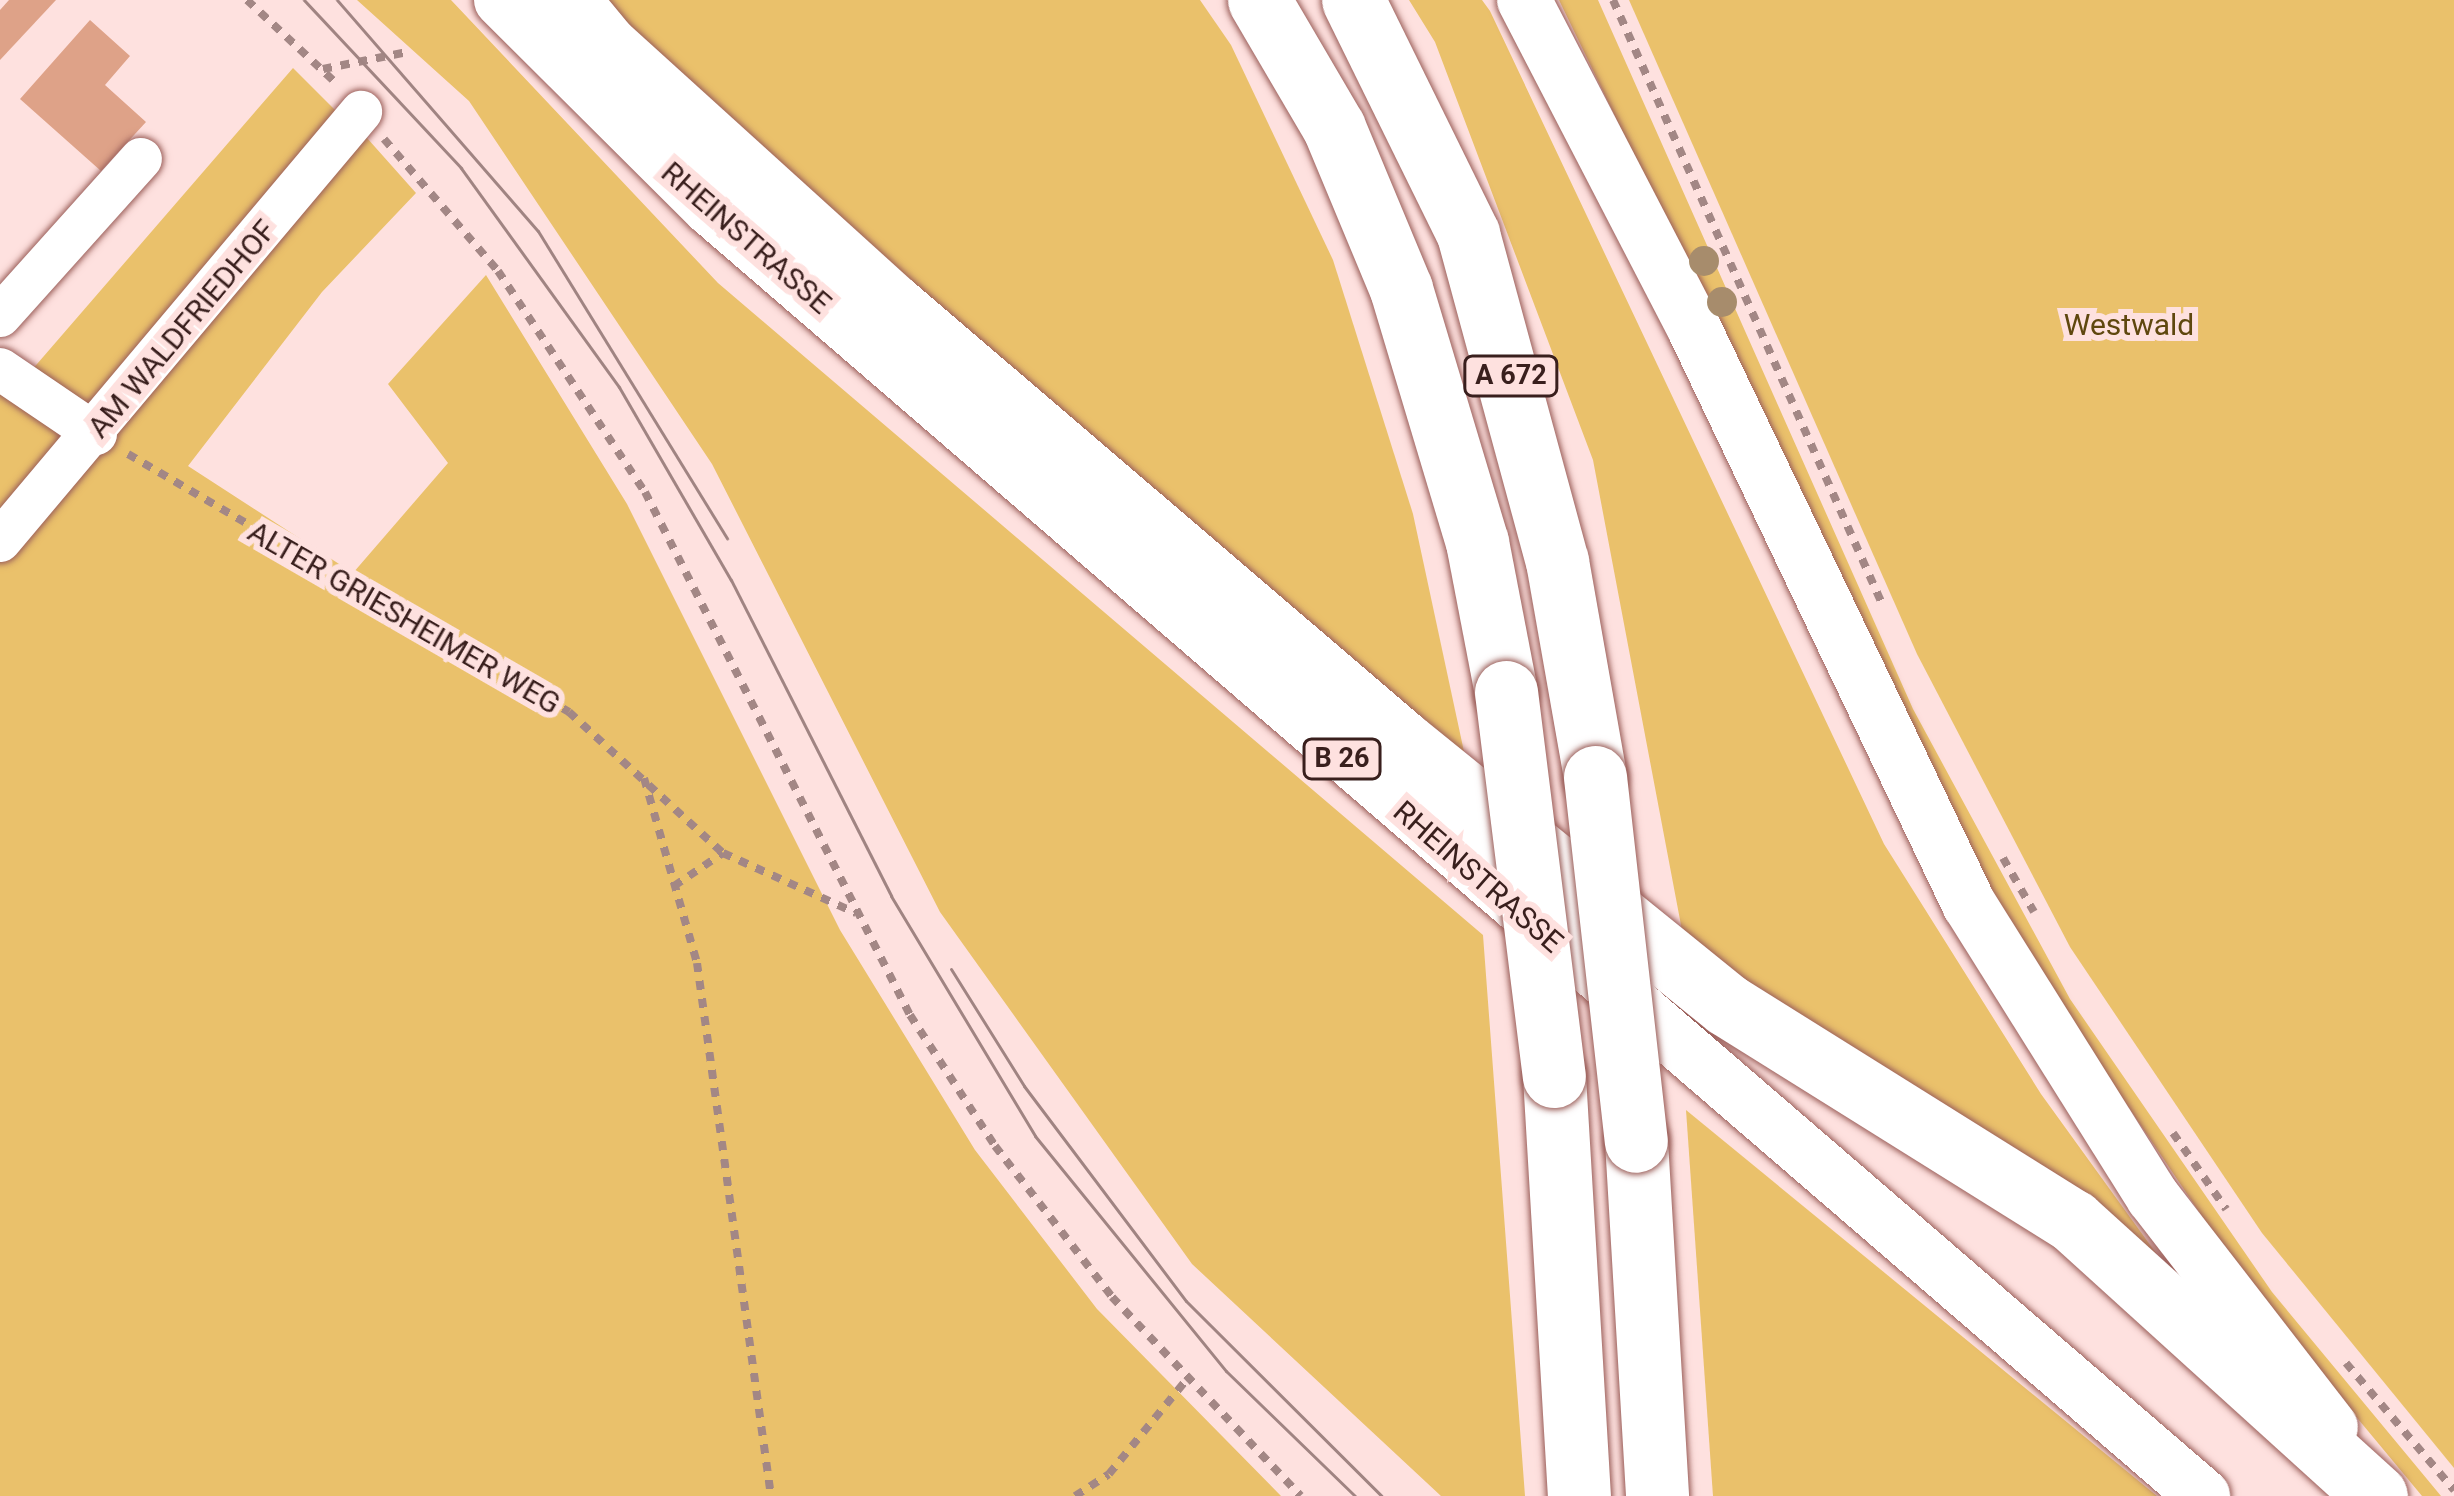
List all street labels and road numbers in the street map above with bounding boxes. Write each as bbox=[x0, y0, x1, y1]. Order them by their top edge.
street label: RHEINSTRASSE bbox=[654, 155, 838, 321]
street label: AM WALDFRIEDHOF bbox=[80, 213, 284, 445]
road number: A 672 bbox=[1463, 355, 1559, 397]
street label: ALTER GRIESHEIMER WEG bbox=[242, 514, 566, 722]
road number: B 26 bbox=[1300, 738, 1384, 780]
street label: RHEINSTRASSE bbox=[1386, 794, 1570, 960]

